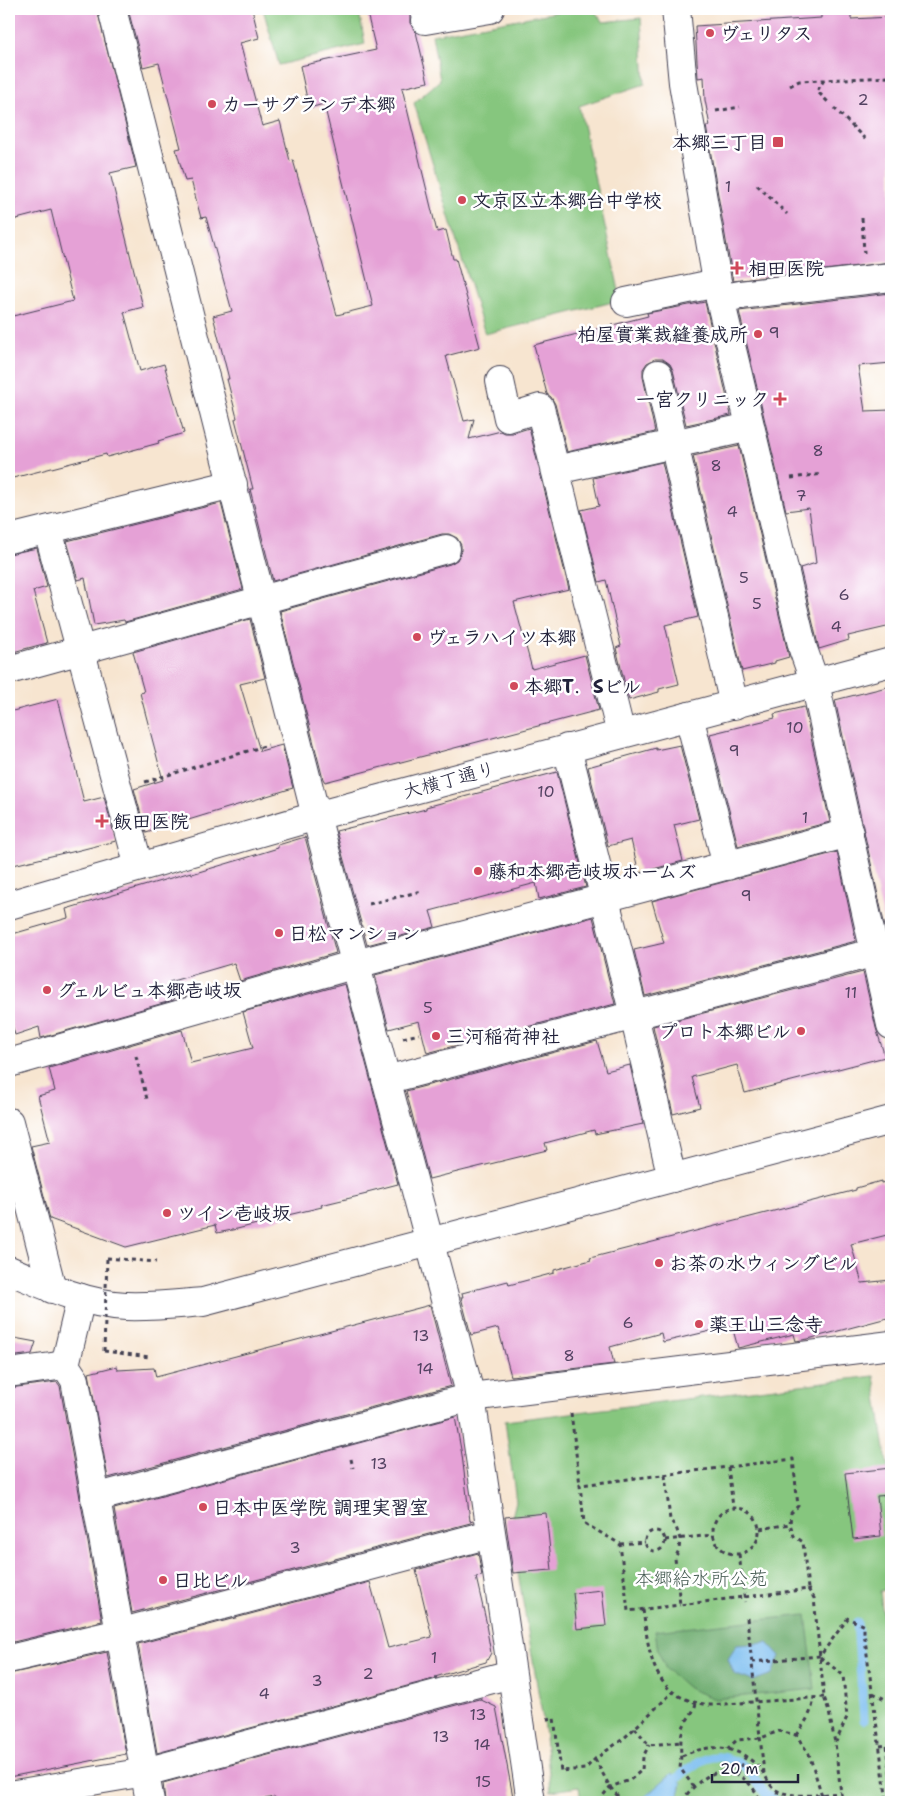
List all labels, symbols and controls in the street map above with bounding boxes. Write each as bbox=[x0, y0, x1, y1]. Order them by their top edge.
place label: ヴェリタス bbox=[720, 21, 812, 46]
marker: ヴェリタス bbox=[704, 27, 716, 39]
house number: 2 bbox=[857, 89, 869, 110]
place label: カーサグランデ本郷 bbox=[222, 92, 395, 117]
marker: カーサグランデ本郷 bbox=[206, 98, 218, 110]
place label: 本郷三丁目 bbox=[672, 130, 767, 155]
marker: 本郷三丁目 bbox=[771, 135, 785, 149]
house number: 1 bbox=[725, 176, 731, 197]
place label: 文京区立本郷台中学校 bbox=[472, 188, 662, 213]
marker: 文京区立本郷台中学校 bbox=[456, 194, 468, 206]
place label: 相田医院 bbox=[748, 256, 824, 281]
marker: 相田医院 bbox=[730, 261, 744, 275]
place label: 柏屋實業裁縫養成所 bbox=[577, 322, 748, 347]
house number: 9 bbox=[768, 322, 780, 343]
marker: 柏屋實業裁縫養成所 bbox=[752, 328, 764, 340]
place label: 一宮クリニック bbox=[636, 387, 769, 412]
marker: 一宮クリニック bbox=[773, 392, 787, 406]
house number: 8 bbox=[812, 440, 824, 461]
house number: 8 bbox=[710, 455, 722, 476]
house number: 7 bbox=[795, 485, 807, 506]
house number: 4 bbox=[726, 501, 738, 522]
house number: 5 bbox=[739, 567, 749, 588]
house number: 6 bbox=[838, 584, 850, 605]
house number: 5 bbox=[752, 593, 762, 614]
house number: 4 bbox=[830, 616, 842, 637]
place label: ヴェラハイツ本郷 bbox=[427, 625, 576, 650]
marker: ヴェラハイツ本郷 bbox=[411, 631, 423, 643]
place label: 本郷T．Sビル bbox=[524, 674, 641, 699]
marker: 本郷T．Sビル bbox=[508, 680, 520, 692]
house number: 10 bbox=[786, 717, 804, 738]
house number: 9 bbox=[728, 740, 740, 761]
street label: 大横丁通り bbox=[400, 756, 498, 804]
house number: 10 bbox=[537, 781, 555, 802]
house number: 1 bbox=[802, 807, 808, 828]
place label: 飯田医院 bbox=[113, 809, 189, 834]
marker: 飯田医院 bbox=[95, 814, 109, 828]
place label: 藤和本郷壱岐坂ホームズ bbox=[488, 859, 696, 884]
marker: 藤和本郷壱岐坂ホームズ bbox=[472, 865, 484, 877]
house number: 9 bbox=[740, 885, 752, 906]
place label: 日松マンション bbox=[289, 921, 420, 946]
marker: 日松マンション bbox=[273, 927, 285, 939]
place label: グェルビュ本郷壱岐坂 bbox=[57, 978, 242, 1003]
house number: 11 bbox=[845, 982, 857, 1003]
marker: グェルビュ本郷壱岐坂 bbox=[41, 984, 53, 996]
house number: 5 bbox=[423, 997, 433, 1018]
place label: プロト本郷ビル bbox=[658, 1019, 791, 1044]
place label: 三河稲荷神社 bbox=[446, 1024, 560, 1049]
marker: プロト本郷ビル bbox=[795, 1025, 807, 1037]
marker: 三河稲荷神社 bbox=[430, 1030, 442, 1042]
place label: ツイン壱岐坂 bbox=[177, 1201, 291, 1226]
marker: ツイン壱岐坂 bbox=[161, 1207, 173, 1219]
place label: お茶の水ウィングビル bbox=[669, 1251, 857, 1276]
marker: お茶の水ウィングビル bbox=[653, 1257, 665, 1269]
house number: 6 bbox=[622, 1312, 634, 1333]
place label: 薬王山三念寺 bbox=[709, 1312, 823, 1337]
marker: 薬王山三念寺 bbox=[693, 1318, 705, 1330]
house number: 13 bbox=[412, 1325, 430, 1346]
house number: 8 bbox=[563, 1345, 575, 1366]
house number: 14 bbox=[416, 1358, 434, 1379]
house number: 13 bbox=[370, 1453, 388, 1474]
place label: 日本中医学院 調理実習室 bbox=[213, 1495, 429, 1520]
marker: 日本中医学院 調理実習室 bbox=[197, 1501, 209, 1513]
house number: 3 bbox=[289, 1537, 301, 1558]
park label: 本郷給水所公苑 bbox=[634, 1566, 768, 1591]
place label: 日比ビル bbox=[173, 1568, 249, 1593]
marker: 日比ビル bbox=[157, 1574, 169, 1586]
house number: 1 bbox=[431, 1647, 437, 1668]
house number: 2 bbox=[362, 1663, 374, 1684]
house number: 3 bbox=[311, 1670, 323, 1691]
house number: 4 bbox=[258, 1683, 270, 1704]
house number: 13 bbox=[469, 1704, 487, 1725]
house number: 13 bbox=[432, 1726, 450, 1747]
house number: 14 bbox=[473, 1734, 491, 1755]
scale bar bbox=[712, 1751, 799, 1783]
text: 20 m bbox=[720, 1759, 759, 1779]
house number: 15 bbox=[475, 1771, 491, 1792]

